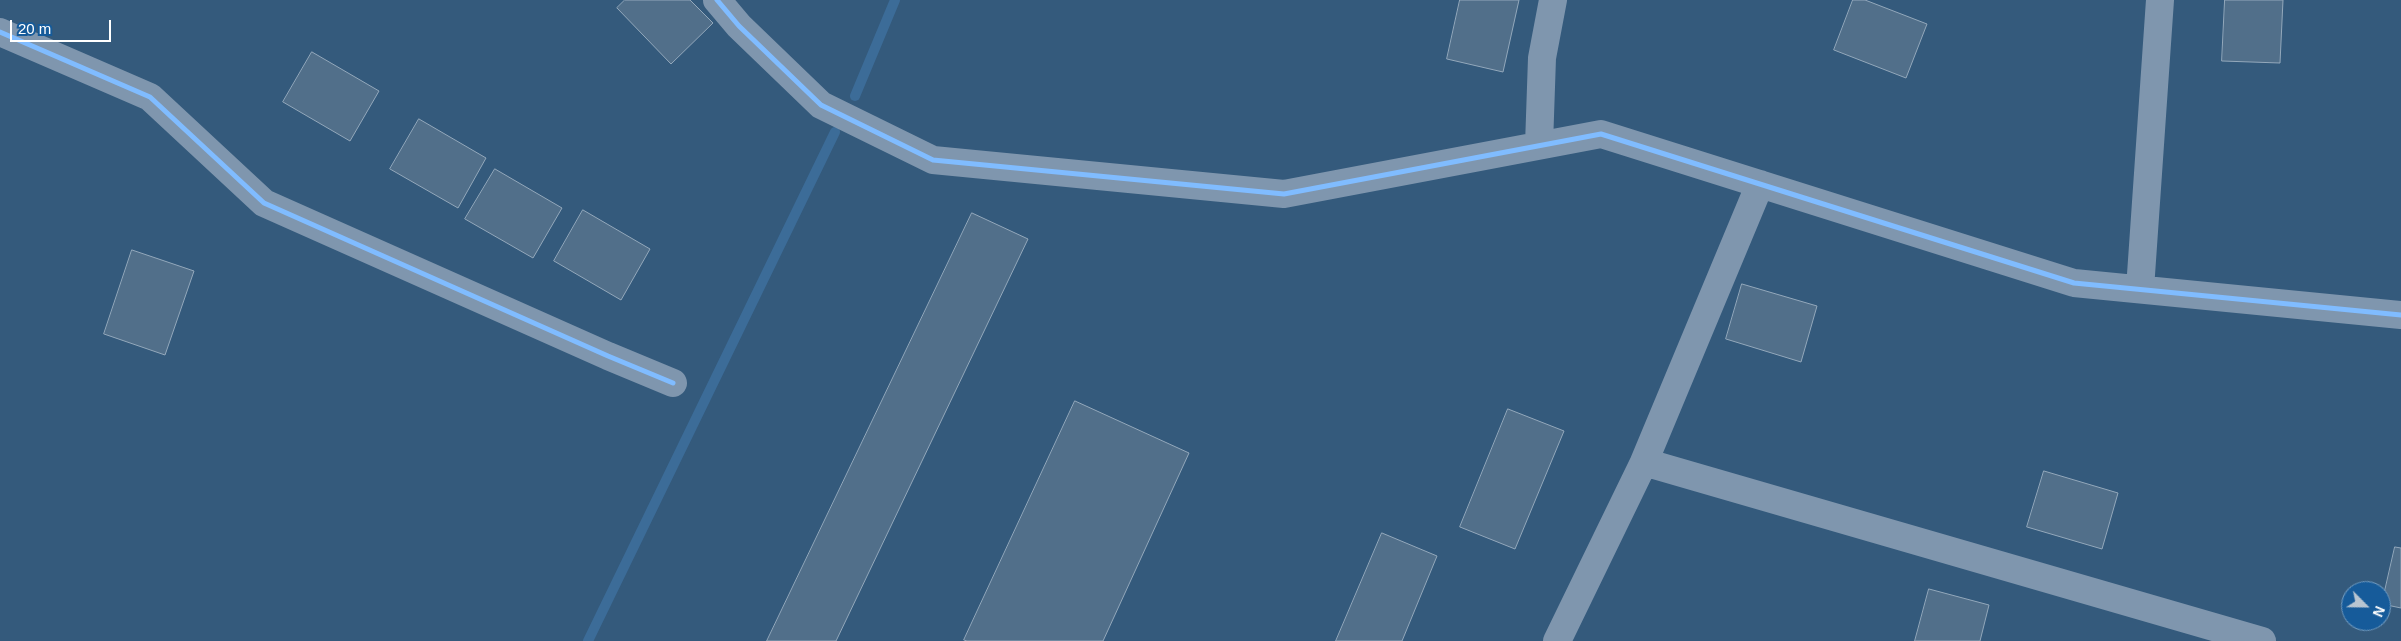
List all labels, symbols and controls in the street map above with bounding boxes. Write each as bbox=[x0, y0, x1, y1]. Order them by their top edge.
scale bar bbox=[12, 10, 114, 42]
text: 20 m bbox=[18, 20, 51, 37]
north arrow bbox=[2341, 581, 2391, 631]
text: N bbox=[2370, 604, 2388, 619]

